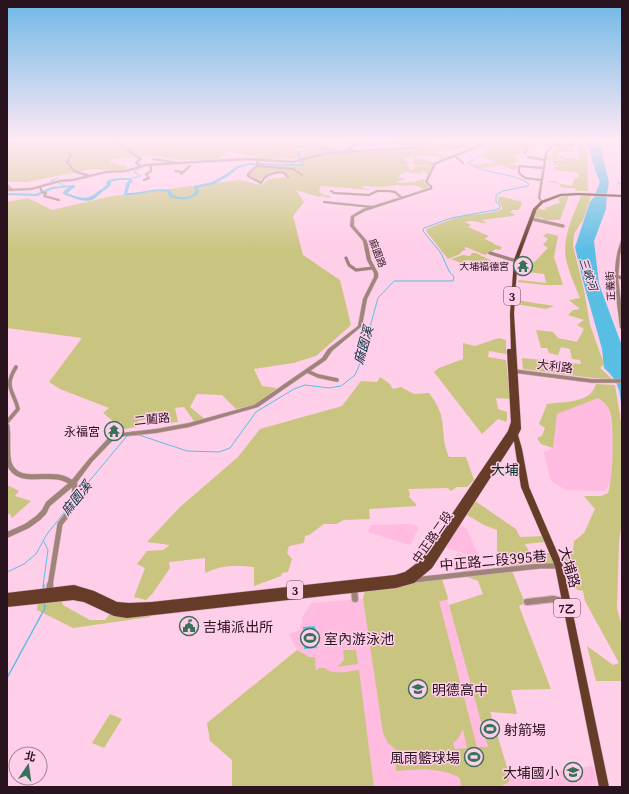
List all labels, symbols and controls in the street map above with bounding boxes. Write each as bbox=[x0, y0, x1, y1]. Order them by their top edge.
street label: 麻園路 bbox=[366, 236, 390, 270]
temple icon: 大埔福德宮 bbox=[512, 255, 534, 277]
water label: 三峽河 bbox=[577, 256, 602, 294]
place label: 大埔福德宮 bbox=[459, 259, 509, 273]
street label: 正義街 bbox=[602, 271, 618, 301]
road number: 3 bbox=[504, 287, 520, 305]
water label: 麻園溪 bbox=[349, 322, 378, 366]
street label: 大利路 bbox=[536, 355, 574, 377]
street label: 二鬮路 bbox=[133, 409, 171, 429]
temple icon: 永福宮 bbox=[103, 420, 125, 442]
place label: 永福宮 bbox=[64, 423, 100, 440]
district label: 大埔 bbox=[491, 460, 519, 479]
water label: 麻園溪 bbox=[57, 476, 97, 519]
street label: 中正路二段 bbox=[408, 508, 456, 566]
street label: 大埔路 bbox=[555, 544, 585, 590]
street label: 中正路二段395巷 bbox=[439, 546, 547, 574]
road number: 3 bbox=[287, 581, 303, 599]
road number: 7乙 bbox=[554, 599, 580, 617]
public building icon: 吉埔派出所 bbox=[178, 615, 200, 637]
place label: 吉埔派出所 bbox=[203, 617, 273, 636]
sports icon: 室內游泳池 bbox=[299, 627, 321, 649]
place label: 室內游泳池 bbox=[324, 629, 394, 648]
school or university icon: 明德高中 bbox=[407, 678, 429, 700]
place label: 明德高中 bbox=[432, 680, 488, 699]
sports icon: 射箭場 bbox=[479, 718, 501, 740]
place label: 射箭場 bbox=[504, 720, 546, 739]
north arrow bbox=[8, 746, 48, 786]
sports icon: 風雨籃球場 bbox=[463, 746, 485, 768]
text: 北 bbox=[23, 747, 37, 764]
place label: 風雨籃球場 bbox=[390, 748, 460, 767]
school or university icon: 大埔國小 bbox=[562, 761, 584, 783]
place label: 大埔國小 bbox=[503, 763, 559, 782]

